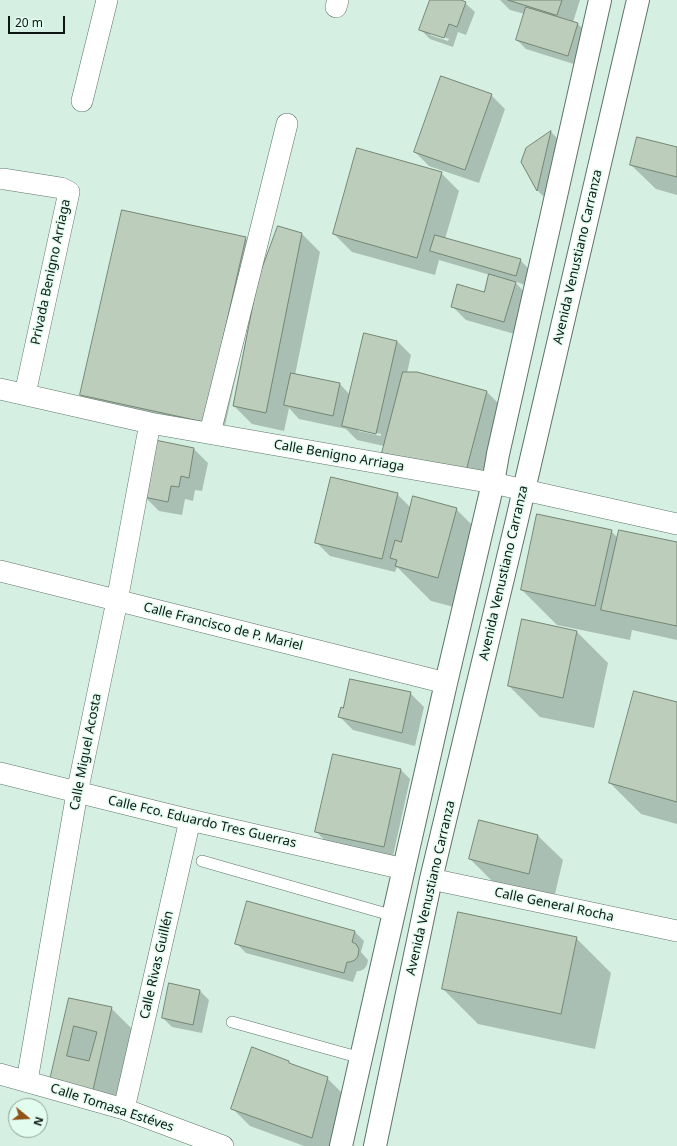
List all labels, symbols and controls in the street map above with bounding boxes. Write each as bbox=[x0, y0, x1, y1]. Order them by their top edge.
scale bar bbox=[10, 8, 67, 34]
text: 20 m bbox=[15, 14, 43, 31]
street label: Avenida Venustiano Carranza bbox=[550, 168, 606, 346]
street label: Privada Benigno Arriaga bbox=[28, 198, 74, 346]
street label: Calle Benigno Arriaga bbox=[272, 437, 406, 475]
street label: Avenida Venustiano Carranza bbox=[476, 484, 532, 662]
street label: Calle Francisco de P. Mariel bbox=[142, 600, 304, 654]
street label: Calle Miguel Acosta bbox=[67, 692, 105, 812]
street label: Calle Fco. Eduardo Tres Guerras bbox=[106, 793, 298, 851]
street label: Avenida Venustiano Carranza bbox=[403, 799, 459, 977]
street label: Calle General Rocha bbox=[493, 885, 615, 925]
street label: Calle Rivas Guillén bbox=[137, 909, 177, 1021]
street label: Calle Tomasa Estéves bbox=[48, 1081, 176, 1135]
north arrow bbox=[8, 1098, 48, 1138]
text: N bbox=[30, 1115, 47, 1128]

